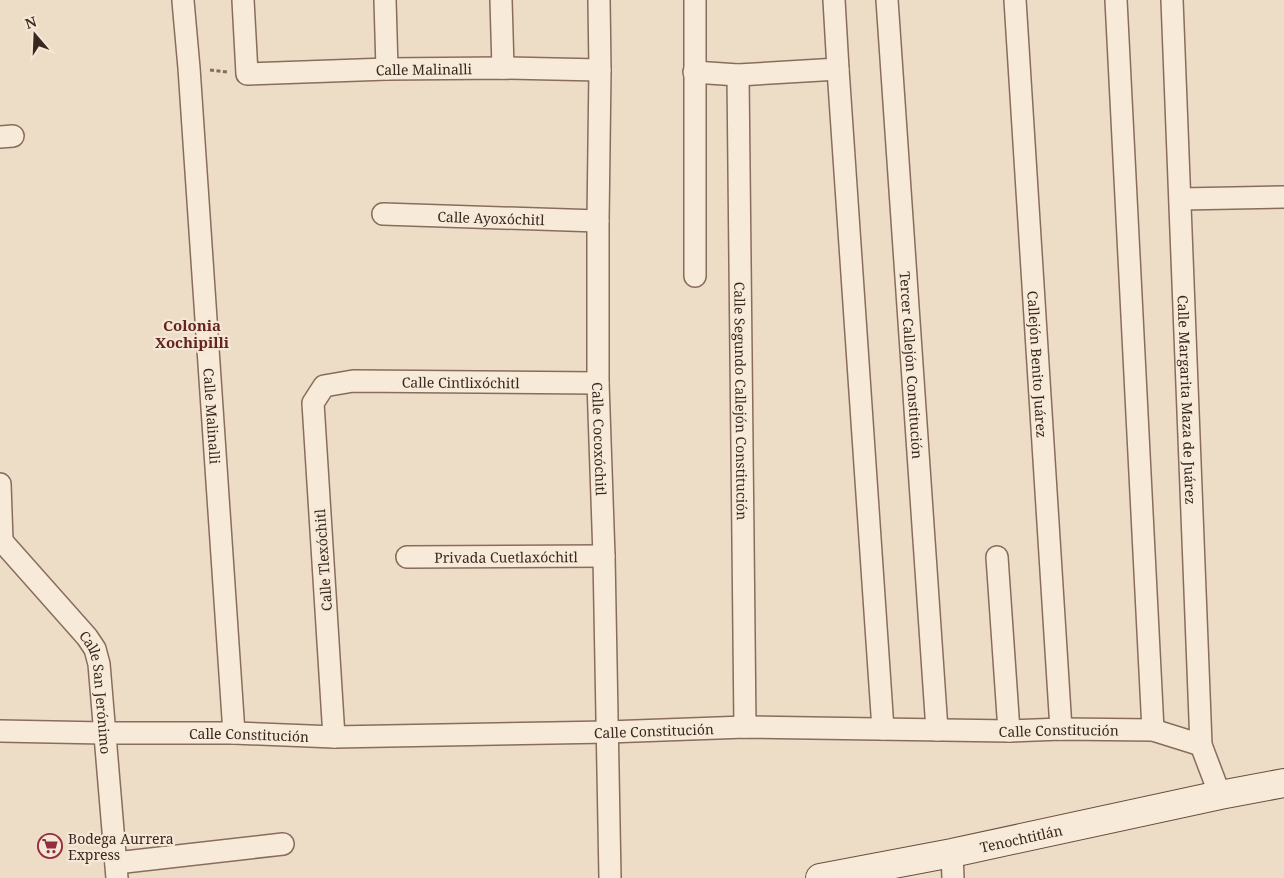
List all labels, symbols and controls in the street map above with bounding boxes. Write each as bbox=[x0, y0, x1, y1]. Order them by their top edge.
north arrow bbox=[10, 10, 60, 60]
text: N bbox=[22, 11, 39, 33]
street label: Calle Malinalli bbox=[375, 59, 473, 79]
street label: Calle Ayoxóchitl bbox=[437, 206, 545, 229]
street label: Tercer Callejón Constitución bbox=[896, 271, 928, 460]
street label: Calle Segundo Callejón Constitución bbox=[731, 282, 752, 520]
street label: Callejón Benito Juárez bbox=[1024, 290, 1052, 438]
street label: Calle Margarita Maza de Juárez bbox=[1174, 295, 1201, 505]
district label: Colonia Xochipilli bbox=[155, 315, 230, 352]
street label: Calle Malinalli bbox=[200, 367, 225, 465]
street label: Calle Cintlixóchitl bbox=[402, 372, 520, 392]
street label: Calle Cocoxóchitl bbox=[588, 382, 611, 497]
street label: Calle Tlexóchitl bbox=[310, 508, 336, 612]
street label: Privada Cuetlaxóchitl bbox=[434, 547, 578, 566]
street label: Calle San Jerónimo bbox=[76, 626, 116, 755]
street label: Calle Constitución bbox=[594, 719, 714, 742]
street label: Calle Constitución bbox=[999, 719, 1119, 741]
street label: Calle Constitución bbox=[189, 724, 309, 745]
street label: Tenochtitlán bbox=[978, 820, 1064, 856]
place label: Bodega Aurrera Express bbox=[68, 829, 174, 864]
supermarket icon: Bodega Aurrera Express bbox=[37, 833, 63, 859]

